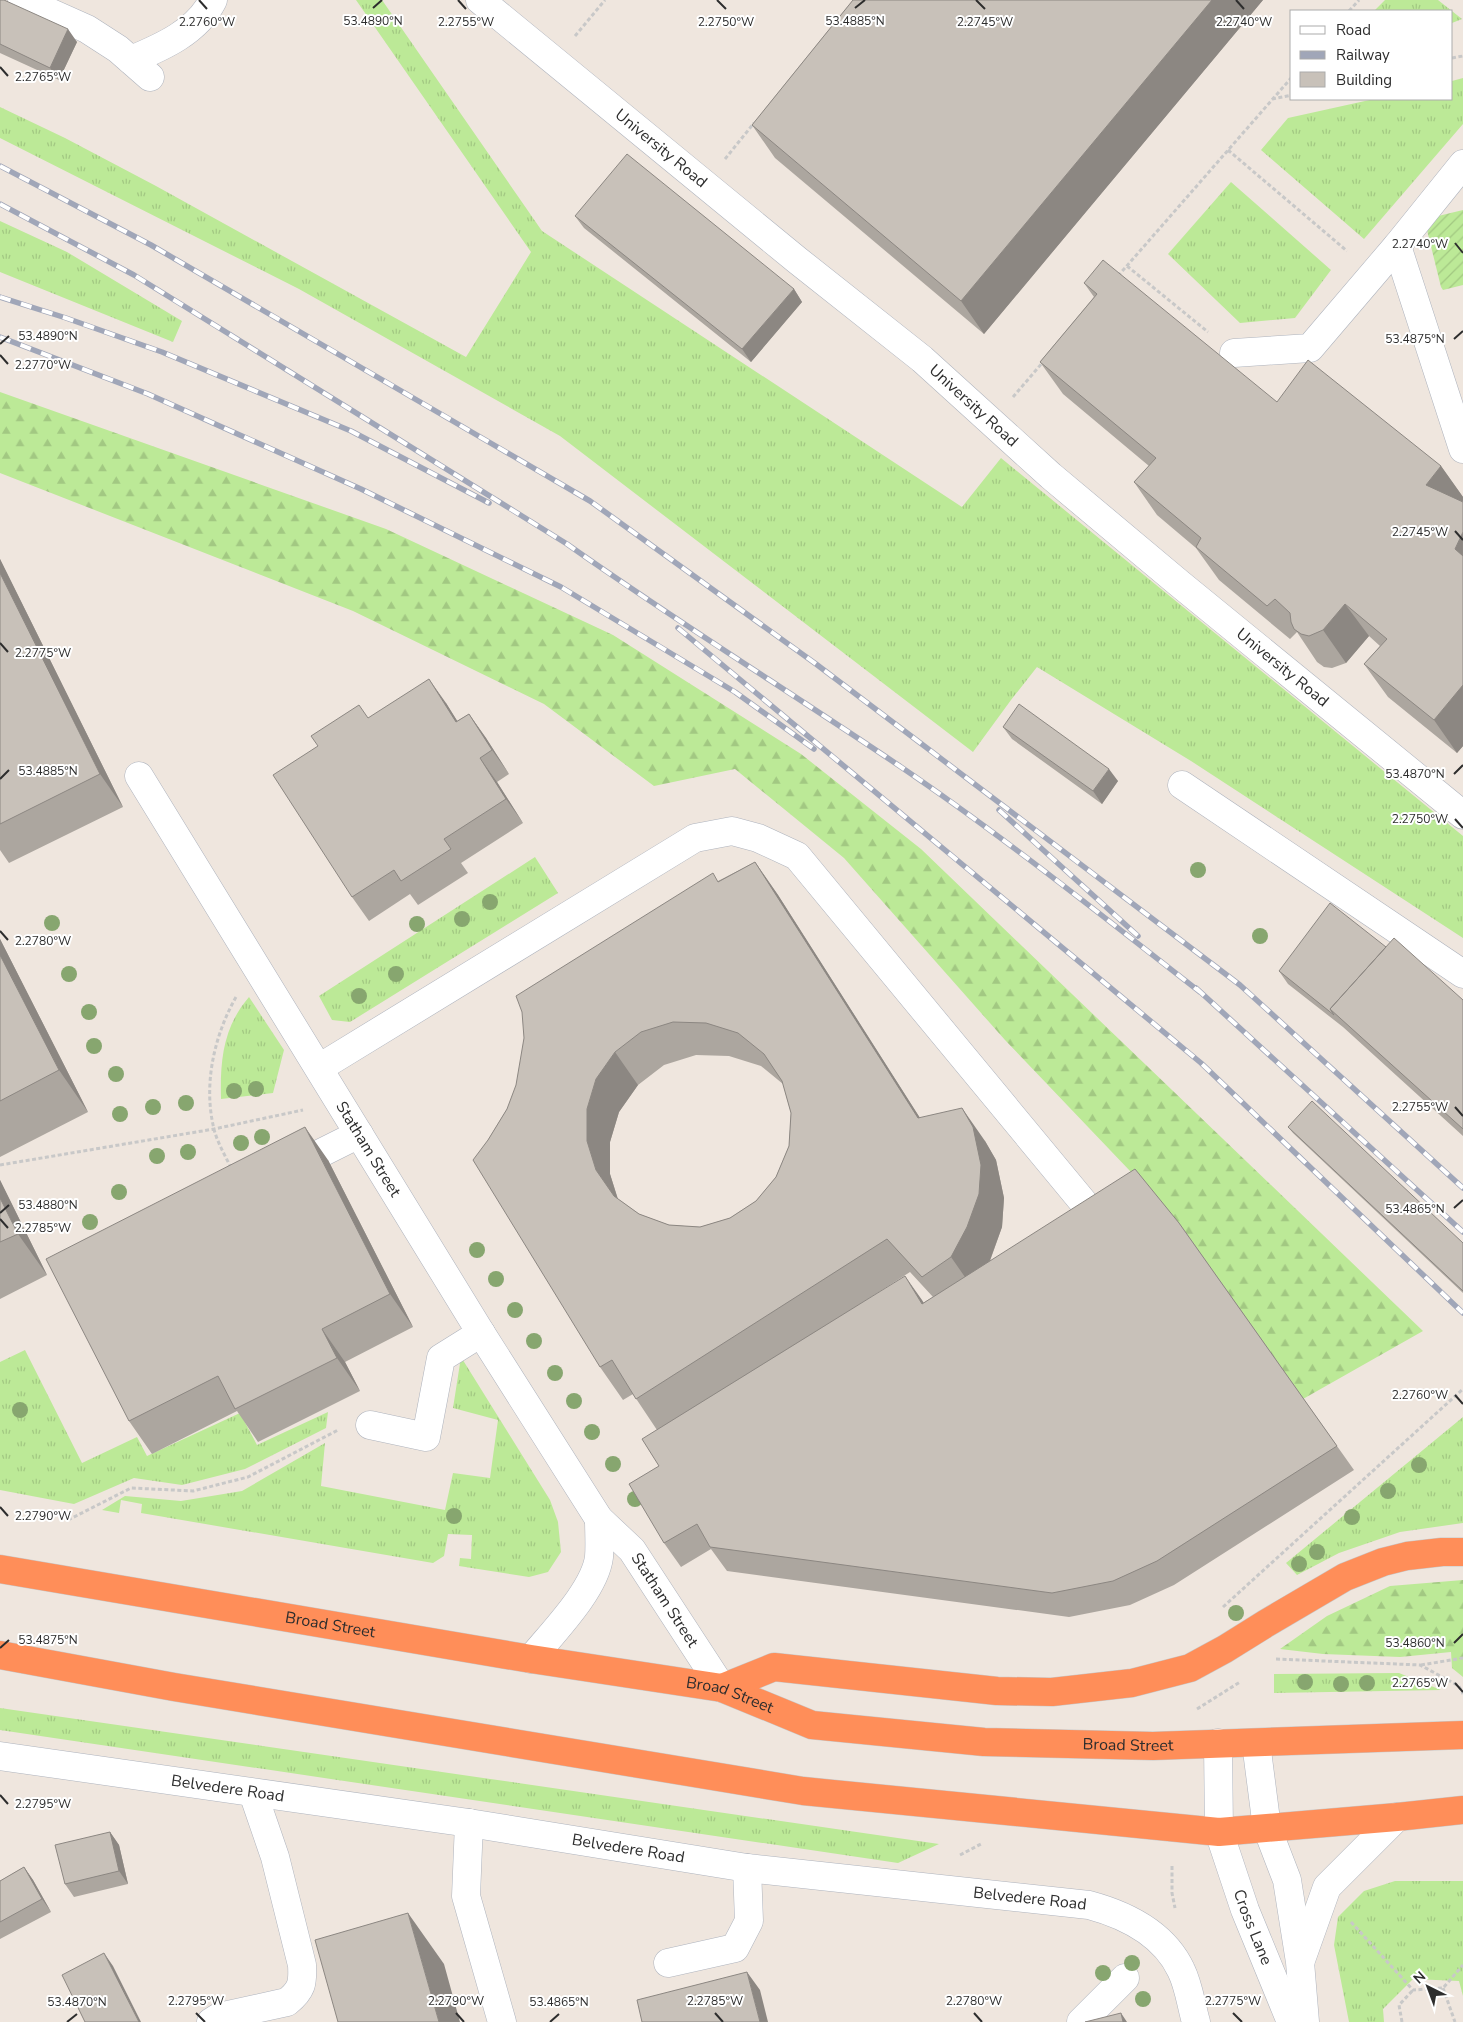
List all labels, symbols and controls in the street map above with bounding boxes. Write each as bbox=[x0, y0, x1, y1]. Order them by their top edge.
legend bbox=[1290, 10, 1453, 100]
text: 53.4890°N bbox=[343, 13, 403, 29]
text: 53.4885°N bbox=[825, 13, 885, 29]
text: 2.2760°W bbox=[179, 14, 235, 30]
text: 2.2755°W bbox=[438, 14, 494, 30]
text: 2.2750°W bbox=[698, 14, 754, 30]
text: 2.2745°W bbox=[957, 14, 1013, 30]
text: 2.2740°W bbox=[1216, 14, 1272, 30]
text: Road bbox=[1336, 20, 1371, 40]
text: Railway bbox=[1336, 45, 1390, 65]
text: 2.2765°W bbox=[15, 69, 71, 85]
text: Building bbox=[1336, 70, 1392, 90]
street label: University Road bbox=[610, 104, 712, 193]
text: 2.2740°W bbox=[1392, 236, 1448, 252]
text: 53.4890°N bbox=[18, 328, 78, 344]
text: 53.4875°N bbox=[1385, 331, 1445, 347]
text: 2.2770°W bbox=[15, 357, 71, 373]
street label: University Road bbox=[924, 359, 1023, 452]
text: 2.2745°W bbox=[1392, 524, 1448, 540]
street label: University Road bbox=[1231, 623, 1333, 712]
text: 2.2775°W bbox=[15, 645, 71, 661]
text: 53.4885°N bbox=[18, 763, 78, 779]
text: 53.4870°N bbox=[1385, 766, 1445, 782]
text: 2.2750°W bbox=[1392, 811, 1448, 827]
text: 2.2780°W bbox=[15, 933, 71, 949]
street label: Statham Street bbox=[330, 1097, 406, 1202]
text: 2.2755°W bbox=[1392, 1099, 1448, 1115]
text: 53.4880°N bbox=[18, 1197, 78, 1213]
text: 53.4865°N bbox=[1385, 1201, 1445, 1217]
text: 2.2785°W bbox=[15, 1220, 71, 1236]
text: 2.2760°W bbox=[1392, 1387, 1448, 1403]
text: 2.2790°W bbox=[15, 1508, 71, 1524]
street label: Statham Street bbox=[626, 1549, 704, 1652]
street label: Broad Street bbox=[284, 1607, 377, 1643]
text: 53.4875°N bbox=[18, 1632, 78, 1648]
text: 53.4860°N bbox=[1385, 1635, 1445, 1651]
street label: Broad Street bbox=[684, 1672, 777, 1719]
text: 2.2765°W bbox=[1392, 1675, 1448, 1691]
street label: Broad Street bbox=[1082, 1733, 1174, 1757]
street label: Belvedere Road bbox=[170, 1770, 286, 1807]
text: 2.2795°W bbox=[15, 1796, 71, 1812]
street label: Belvedere Road bbox=[570, 1829, 686, 1869]
street label: Belvedere Road bbox=[972, 1882, 1088, 1916]
street label: Cross Lane bbox=[1228, 1887, 1277, 1968]
north arrow bbox=[1403, 1962, 1453, 2012]
text: N bbox=[1409, 1967, 1430, 1988]
text: 2.2795°W bbox=[168, 1993, 224, 2009]
text: 2.2790°W bbox=[428, 1993, 484, 2009]
text: 2.2785°W bbox=[687, 1993, 743, 2009]
text: 2.2780°W bbox=[946, 1993, 1002, 2009]
text: 2.2775°W bbox=[1205, 1993, 1261, 2009]
text: 53.4870°N bbox=[47, 1994, 107, 2010]
text: 53.4865°N bbox=[529, 1994, 589, 2010]

